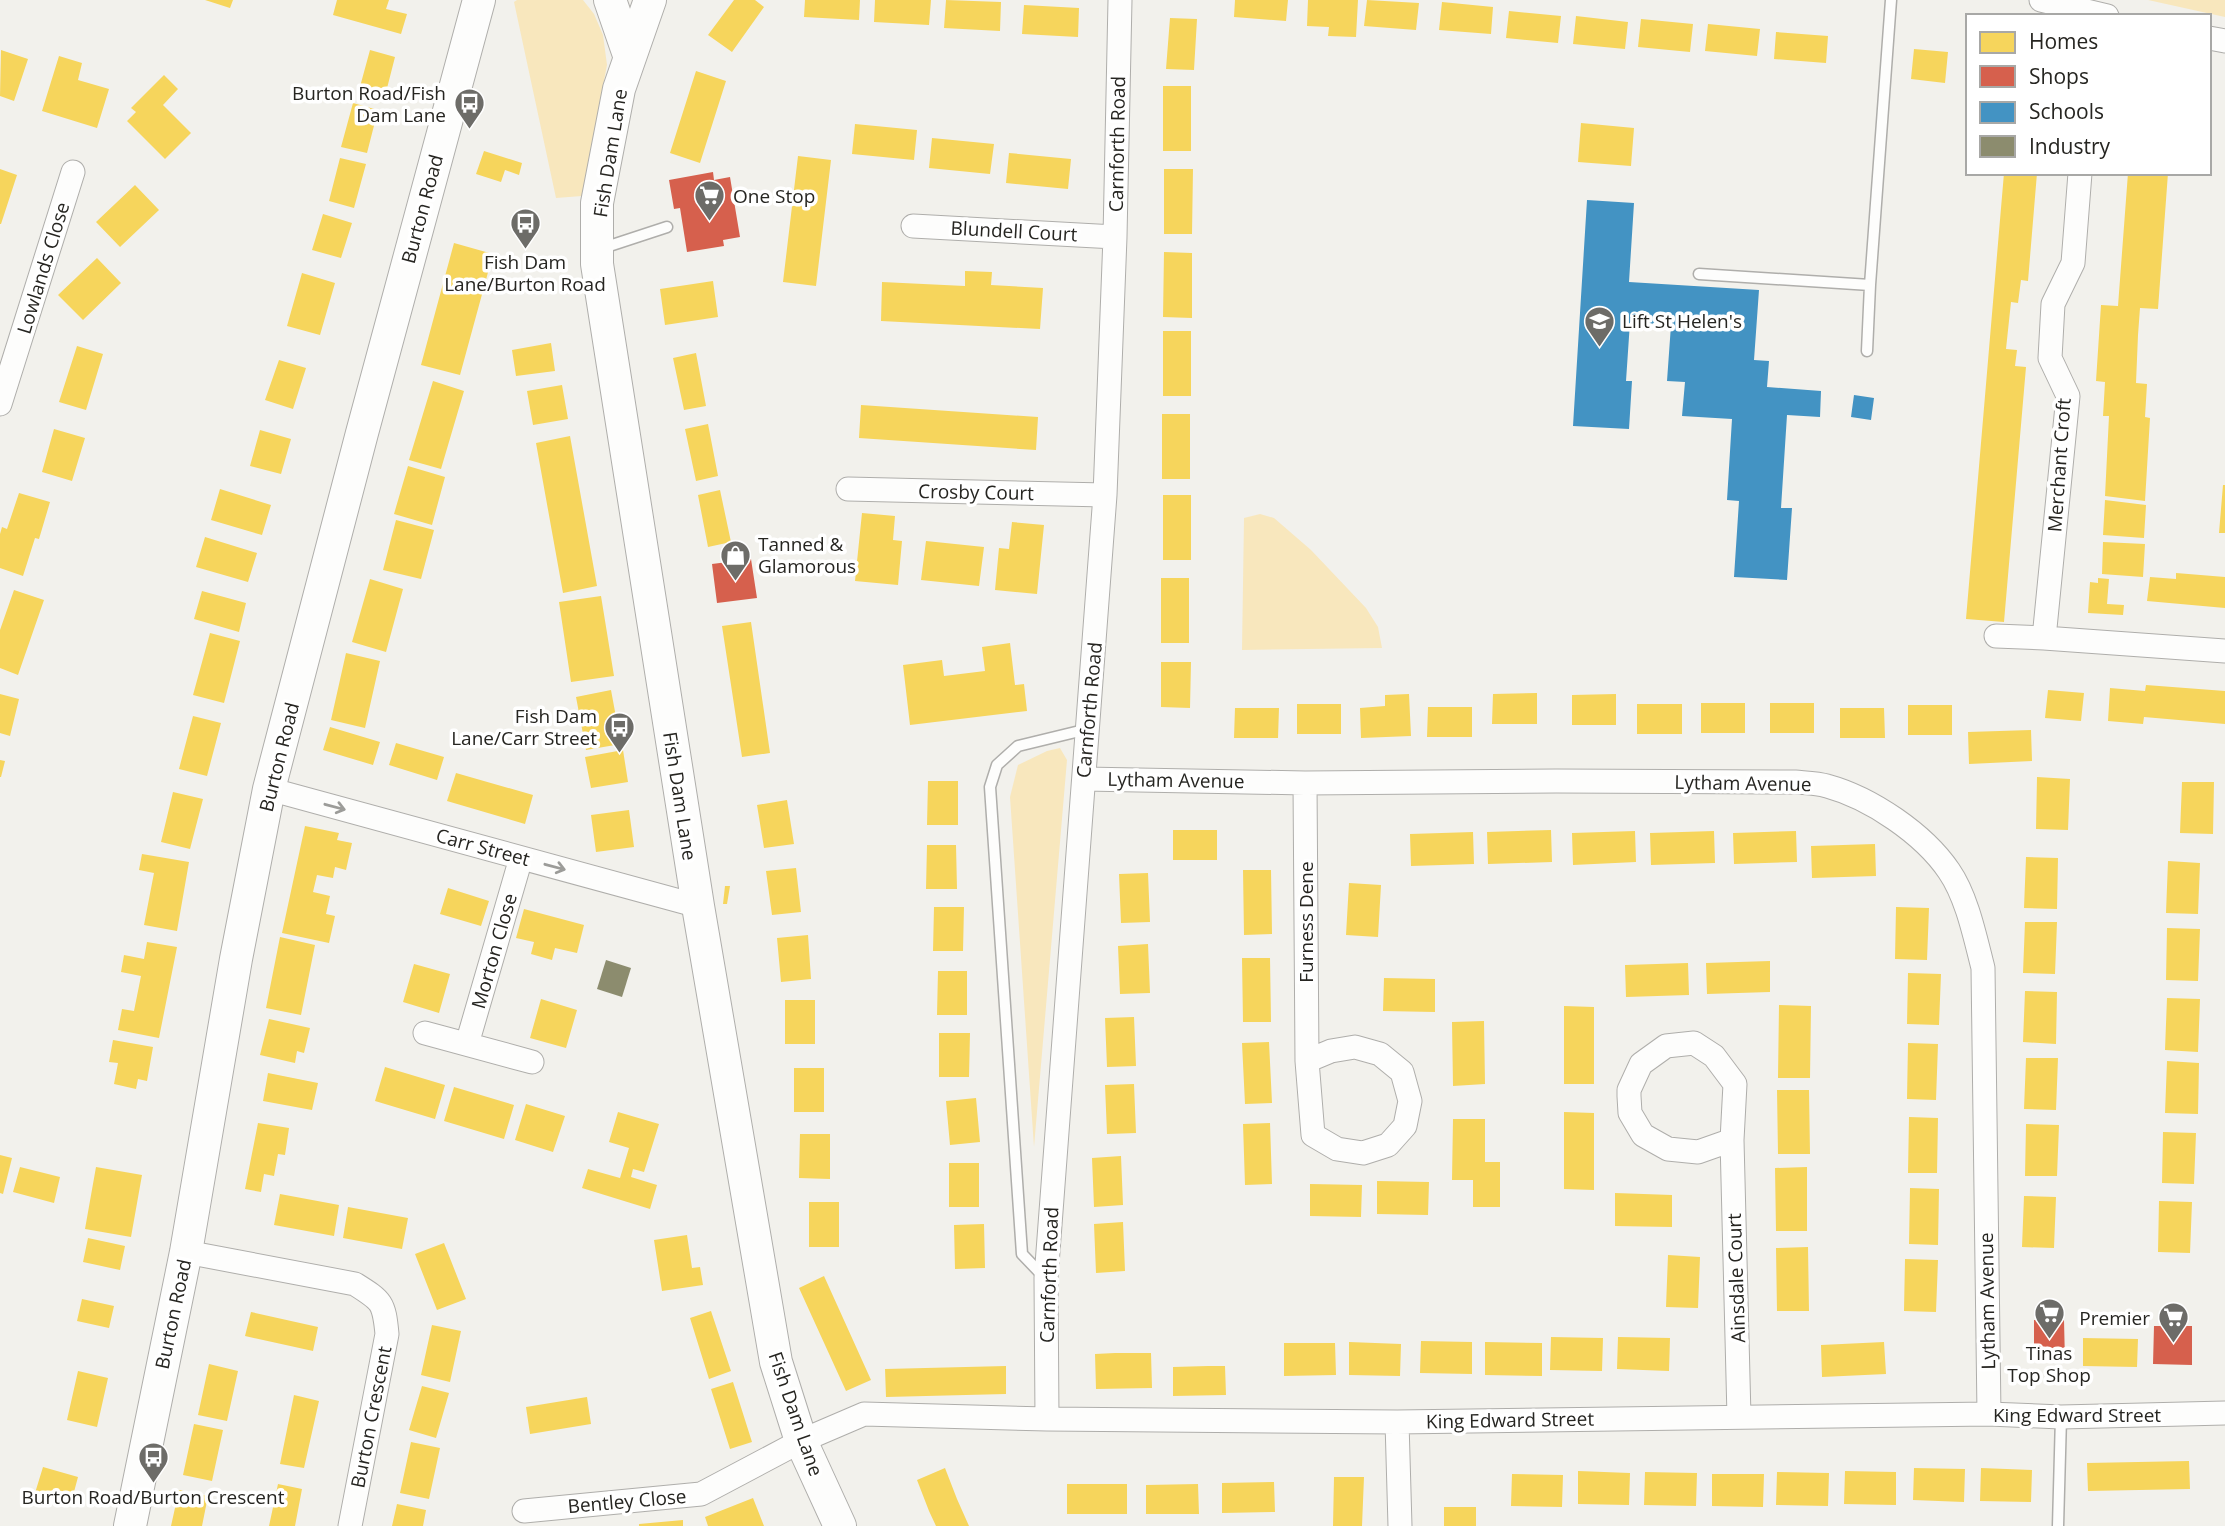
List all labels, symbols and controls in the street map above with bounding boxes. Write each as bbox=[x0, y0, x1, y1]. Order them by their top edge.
legend bbox=[1966, 14, 2211, 175]
text: Homes bbox=[2029, 27, 2098, 55]
text: Shops bbox=[2029, 62, 2089, 90]
street label: Carnforth Road bbox=[1103, 76, 1131, 212]
place label: Burton Road/Fish Dam Lane bbox=[292, 80, 446, 128]
bus stop icon: Burton Road/Fish Dam Lane bbox=[452, 87, 486, 131]
street label: Fish Dam Lane bbox=[587, 87, 633, 219]
text: Schools bbox=[2029, 97, 2104, 125]
text: Industry bbox=[2029, 132, 2111, 160]
street label: Burton Road bbox=[395, 152, 449, 266]
supermarket icon: One Stop bbox=[693, 179, 727, 223]
place label: One Stop bbox=[733, 183, 815, 209]
street label: Lowlands Close bbox=[11, 199, 75, 337]
bus stop icon: Fish Dam Lane/Burton Road bbox=[508, 206, 542, 250]
street label: Blundell Court bbox=[950, 215, 1078, 247]
place label: Fish Dam Lane/Burton Road bbox=[444, 249, 606, 297]
school or university icon: Lift St Helen's bbox=[1582, 304, 1616, 348]
place label: Lift St Helen's bbox=[1622, 308, 1742, 334]
street label: Merchant Croft bbox=[2041, 397, 2077, 533]
street label: Crosby Court bbox=[918, 478, 1034, 506]
place label: Tanned & Glamorous bbox=[758, 531, 856, 579]
shop icon: Tanned & Glamorous bbox=[718, 538, 752, 582]
street label: Carnforth Road bbox=[1070, 641, 1108, 779]
street label: Burton Road bbox=[253, 700, 305, 814]
place label: Fish Dam Lane/Carr Street bbox=[451, 703, 597, 751]
bus stop icon: Fish Dam Lane/Carr Street bbox=[603, 710, 637, 754]
street label: Fish Dam Lane bbox=[657, 730, 703, 862]
street label: Lytham Avenue bbox=[1107, 766, 1245, 794]
street label: Lytham Avenue bbox=[1674, 769, 1812, 797]
one-way arrow bbox=[323, 801, 346, 814]
street label: Carr Street bbox=[433, 822, 533, 872]
one-way arrow bbox=[543, 861, 565, 874]
street label: Furness Dene bbox=[1293, 861, 1319, 983]
street label: Morton Close bbox=[465, 890, 523, 1012]
street label: Carnforth Road bbox=[1034, 1206, 1064, 1344]
street label: Ainsdale Court bbox=[1721, 1213, 1751, 1343]
street label: Lytham Avenue bbox=[1973, 1232, 2001, 1370]
street label: Burton Road bbox=[149, 1257, 197, 1371]
supermarket icon: Tinas Top Shop bbox=[2032, 1297, 2066, 1341]
supermarket icon: Premier bbox=[2156, 1301, 2190, 1345]
place label: Premier bbox=[2079, 1305, 2150, 1331]
place label: Tinas Top Shop bbox=[2007, 1340, 2091, 1388]
street label: Burton Crescent bbox=[344, 1344, 398, 1490]
street label: Fish Dam Lane bbox=[763, 1348, 829, 1480]
street label: King Edward Street bbox=[1993, 1402, 2161, 1428]
street label: King Edward Street bbox=[1426, 1406, 1595, 1434]
bus stop icon: Burton Road/Burton Crescent bbox=[136, 1441, 170, 1485]
street label: Bentley Close bbox=[566, 1483, 688, 1519]
place label: Burton Road/Burton Crescent bbox=[22, 1484, 285, 1510]

